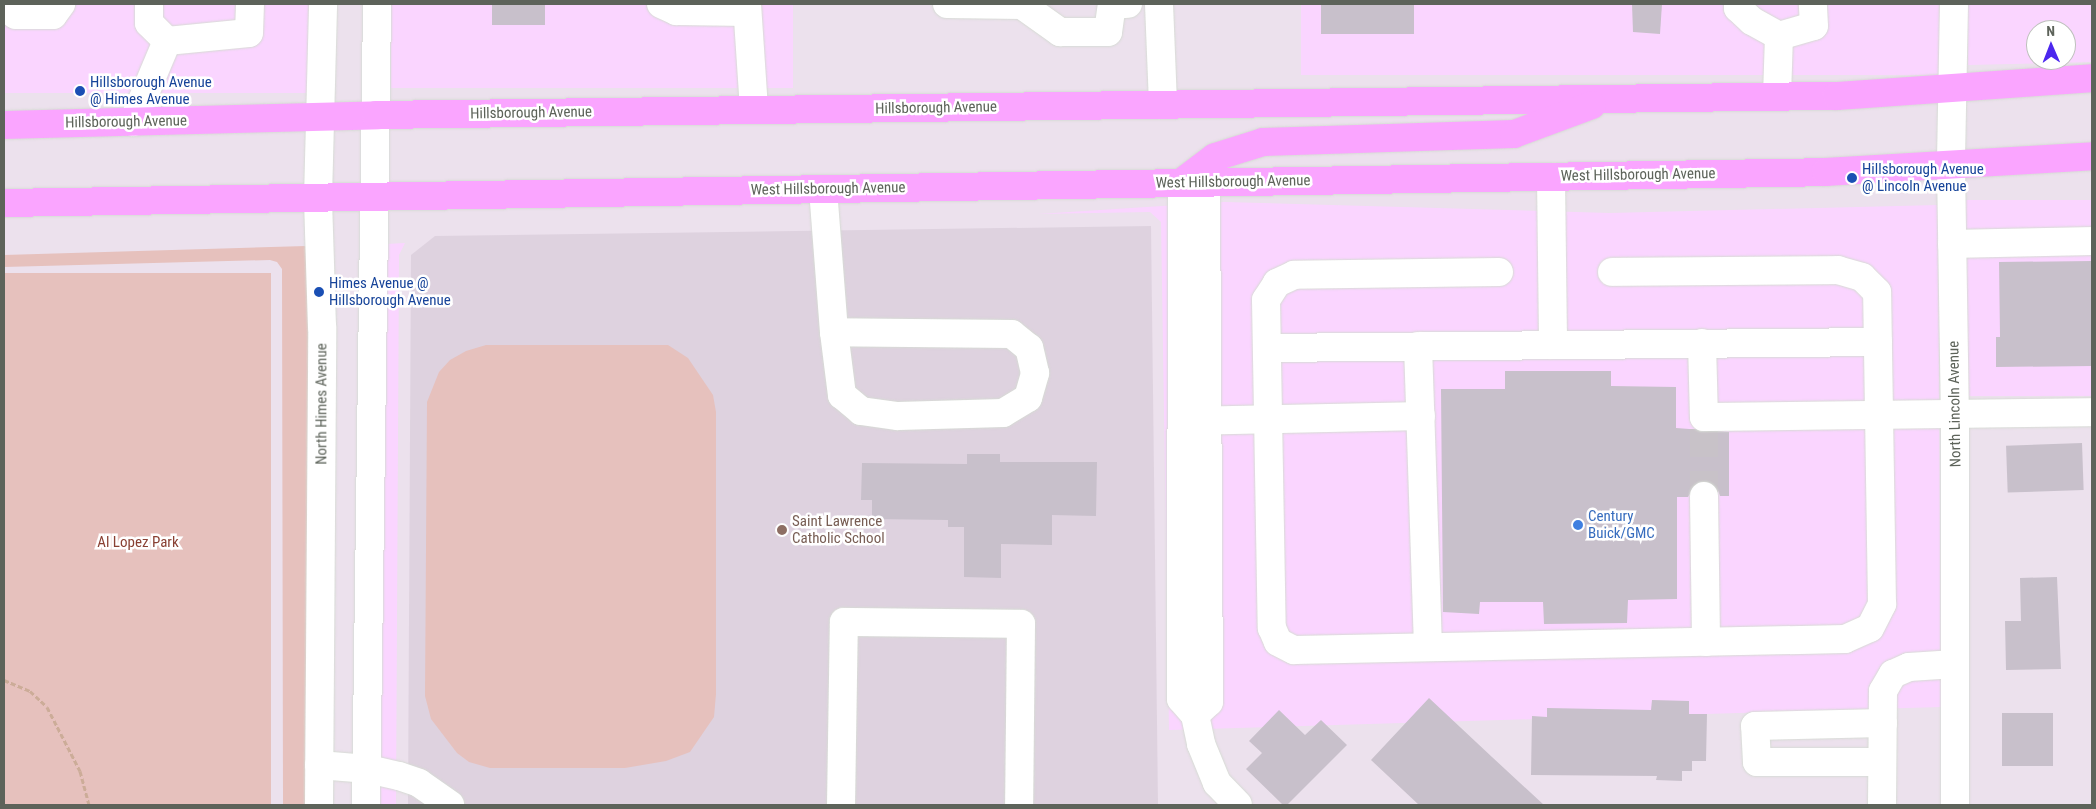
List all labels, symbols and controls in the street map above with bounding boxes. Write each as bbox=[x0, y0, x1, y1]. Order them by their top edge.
north arrow bbox=[2026, 20, 2076, 70]
text: N bbox=[2046, 23, 2055, 39]
place label: Hillsborough Avenue @ Himes Avenue bbox=[90, 73, 212, 108]
marker: Hillsborough Avenue @ Himes Avenue bbox=[74, 85, 86, 97]
street label: Hillsborough Avenue bbox=[875, 98, 997, 118]
street label: Hillsborough Avenue bbox=[470, 103, 592, 123]
street label: Hillsborough Avenue bbox=[65, 112, 187, 132]
place label: Hillsborough Avenue @ Lincoln Avenue bbox=[1862, 160, 1984, 195]
street label: West Hillsborough Avenue bbox=[1560, 165, 1716, 185]
street label: West Hillsborough Avenue bbox=[1155, 172, 1311, 192]
marker: Hillsborough Avenue @ Lincoln Avenue bbox=[1846, 172, 1858, 184]
street label: West Hillsborough Avenue bbox=[750, 179, 906, 199]
place label: Himes Avenue @ Hillsborough Avenue bbox=[329, 274, 451, 309]
marker: Himes Avenue @ Hillsborough Avenue bbox=[313, 286, 325, 298]
street label: North Lincoln Avenue bbox=[1945, 341, 1965, 467]
street label: North Himes Avenue bbox=[313, 343, 331, 465]
place label: Century Buick/GMC bbox=[1588, 507, 1655, 542]
place label: Saint Lawrence Catholic School bbox=[792, 512, 885, 547]
marker: Century Buick/GMC bbox=[1572, 519, 1584, 531]
marker: Saint Lawrence Catholic School bbox=[776, 524, 788, 536]
park label: Al Lopez Park bbox=[97, 534, 179, 552]

